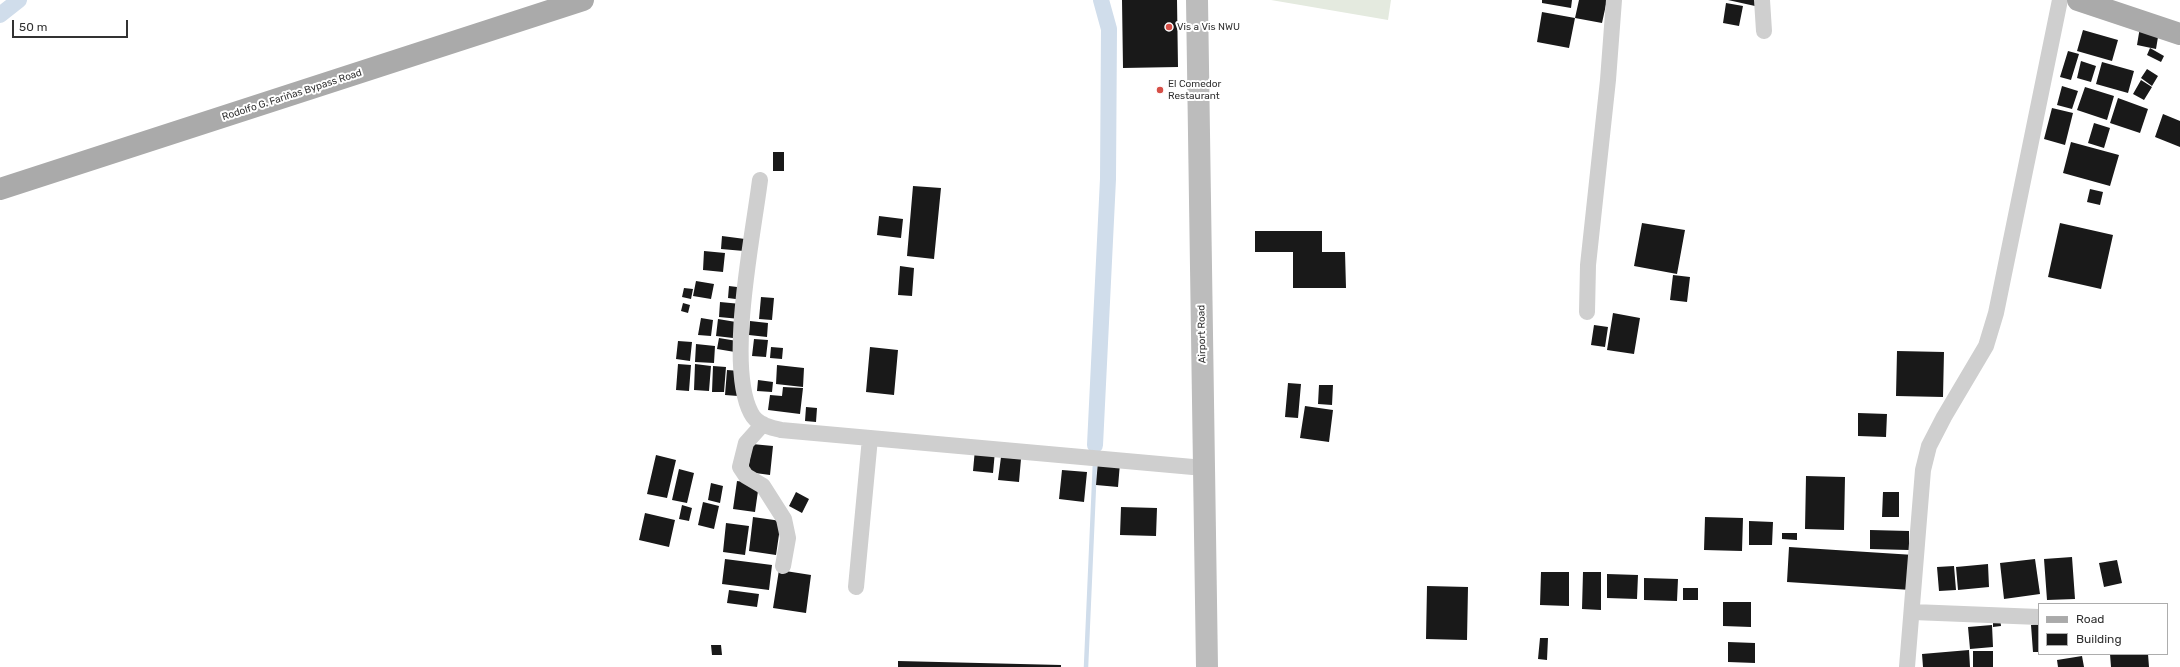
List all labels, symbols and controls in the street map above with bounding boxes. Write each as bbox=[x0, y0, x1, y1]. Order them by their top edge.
scale bar bbox=[14, 12, 130, 38]
text: 50 m bbox=[19, 20, 47, 34]
place label: Vis a Vis NWU bbox=[1177, 21, 1240, 33]
marker: Vis a Vis NWU bbox=[1164, 22, 1174, 32]
street label: Rodolfo G. Fariñas Bypass Road bbox=[221, 67, 363, 123]
place label: El Comedor Restaurant bbox=[1168, 78, 1221, 102]
marker: El Comedor Restaurant bbox=[1155, 85, 1165, 95]
street label: Airport Road bbox=[1195, 305, 1209, 363]
legend bbox=[2038, 603, 2168, 655]
text: Road bbox=[2076, 612, 2104, 626]
text: Building bbox=[2076, 632, 2122, 646]

